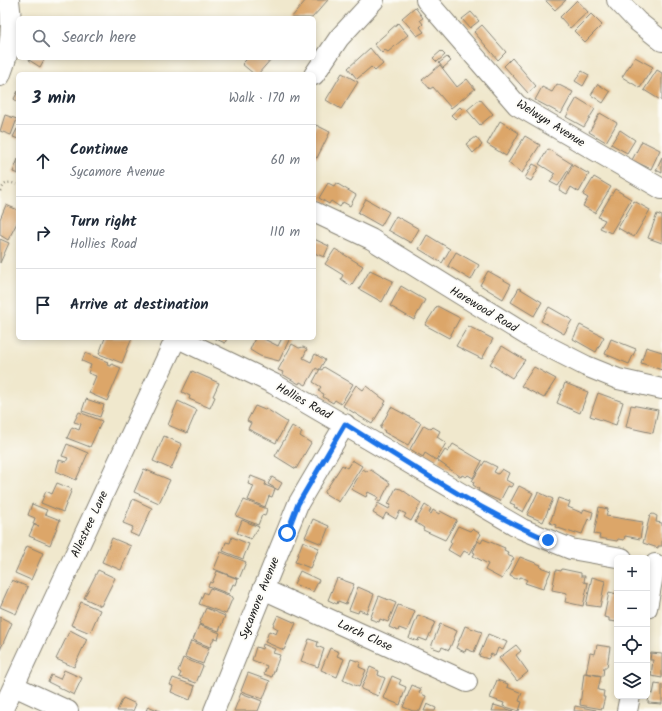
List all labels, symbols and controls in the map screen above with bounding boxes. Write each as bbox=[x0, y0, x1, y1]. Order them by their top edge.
search box bbox=[16, 16, 316, 60]
text: Search here bbox=[62, 26, 136, 50]
icon: search bbox=[30, 27, 52, 49]
text: 3 min bbox=[32, 85, 76, 112]
text: Walk · 170 m bbox=[229, 88, 300, 109]
street label: Welwyn Avenue bbox=[513, 95, 589, 152]
text: Continue bbox=[70, 138, 128, 162]
icon: ahead bbox=[32, 150, 54, 172]
text: 60 m bbox=[271, 150, 300, 171]
text: Sycamore Avenue bbox=[70, 162, 165, 183]
text: Turn right bbox=[70, 210, 137, 234]
icon: right bbox=[32, 222, 54, 244]
text: 110 m bbox=[270, 222, 300, 243]
text: Hollies Road bbox=[70, 234, 137, 255]
street label: Harewood Road bbox=[446, 281, 522, 338]
text: Arrive at destination bbox=[70, 293, 209, 317]
icon: arrive bbox=[32, 294, 54, 316]
street label: Hollies Road bbox=[272, 378, 336, 425]
street label: Allestree Lane bbox=[66, 487, 114, 561]
route start bbox=[278, 524, 296, 542]
route end bbox=[539, 531, 557, 549]
street label: Sycamore Avenue bbox=[234, 554, 285, 642]
map controls bbox=[614, 555, 650, 699]
button: + bbox=[614, 555, 650, 591]
button: − bbox=[614, 591, 650, 627]
street label: Larch Close bbox=[334, 614, 396, 657]
button: locate bbox=[614, 627, 650, 663]
button: layers bbox=[614, 663, 650, 699]

